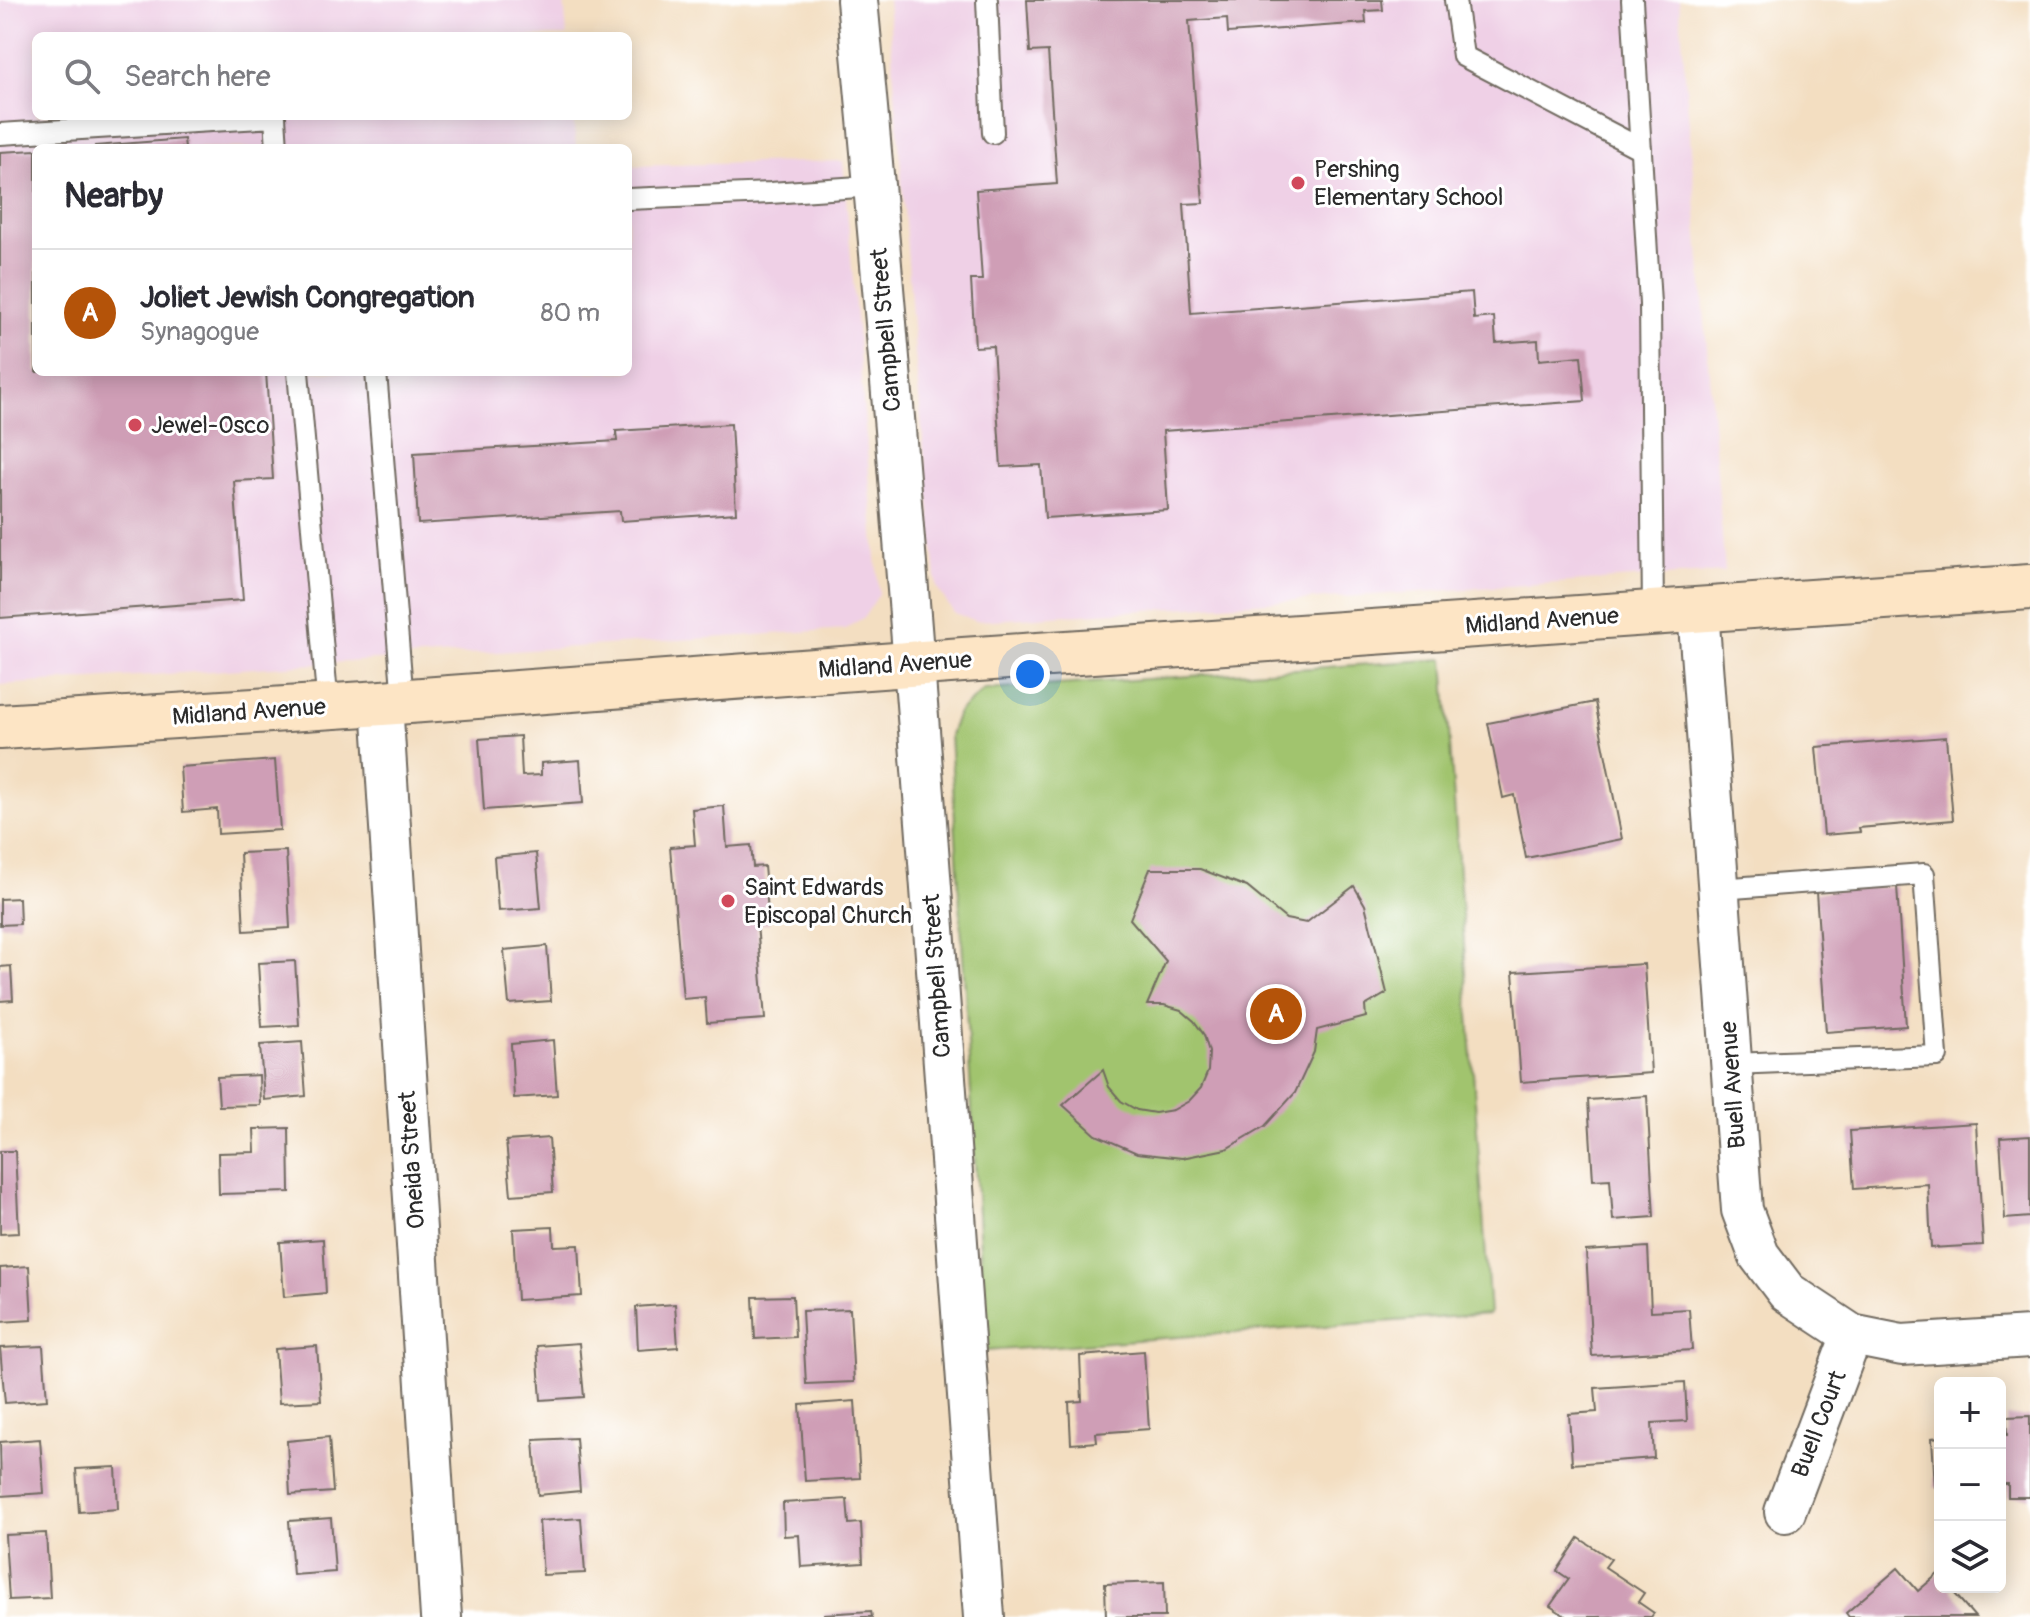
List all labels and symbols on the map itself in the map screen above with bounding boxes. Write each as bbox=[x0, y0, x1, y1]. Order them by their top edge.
place label: Pershing Elementary School bbox=[1314, 155, 1504, 212]
marker: Pershing Elementary School bbox=[1289, 174, 1307, 192]
street label: Campbell Street bbox=[864, 247, 908, 413]
place label: Jewel-Osco bbox=[151, 411, 269, 440]
marker: Jewel-Osco bbox=[126, 416, 144, 434]
street label: Midland Avenue bbox=[1464, 601, 1620, 641]
street label: Midland Avenue bbox=[817, 645, 973, 685]
your location bbox=[1010, 654, 1050, 694]
street label: Midland Avenue bbox=[171, 692, 327, 732]
place label: Saint Edwards Episcopal Church bbox=[744, 873, 912, 930]
marker: Saint Edwards Episcopal Church bbox=[719, 892, 737, 910]
street label: Campbell Street bbox=[917, 893, 957, 1059]
pin: A bbox=[1250, 984, 1302, 1044]
street label: Buell Avenue bbox=[1714, 1020, 1752, 1150]
street label: Oneida Street bbox=[393, 1090, 431, 1230]
street label: Buell Court bbox=[1785, 1366, 1853, 1482]

